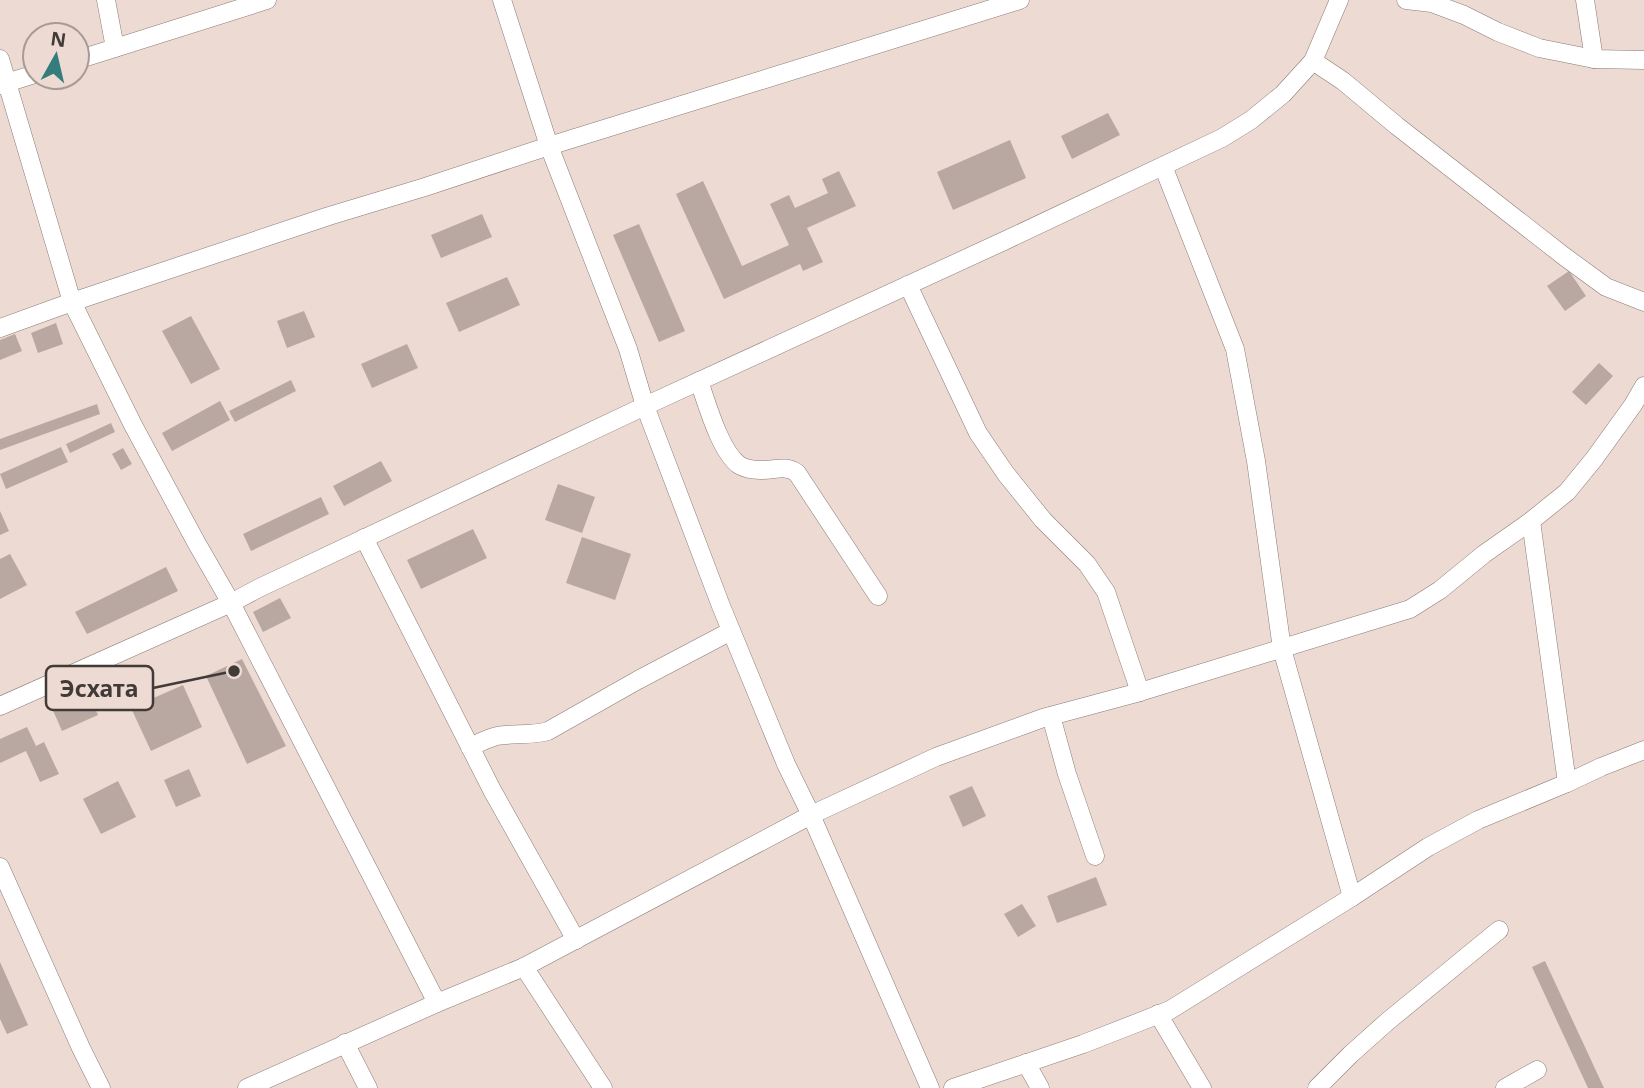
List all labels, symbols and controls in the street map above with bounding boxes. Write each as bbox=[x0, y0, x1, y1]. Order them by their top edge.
north arrow bbox=[21, 21, 91, 91]
text: N bbox=[49, 25, 68, 53]
callout: Эсхата bbox=[46, 666, 153, 710]
text: Эсхата bbox=[60, 672, 138, 704]

